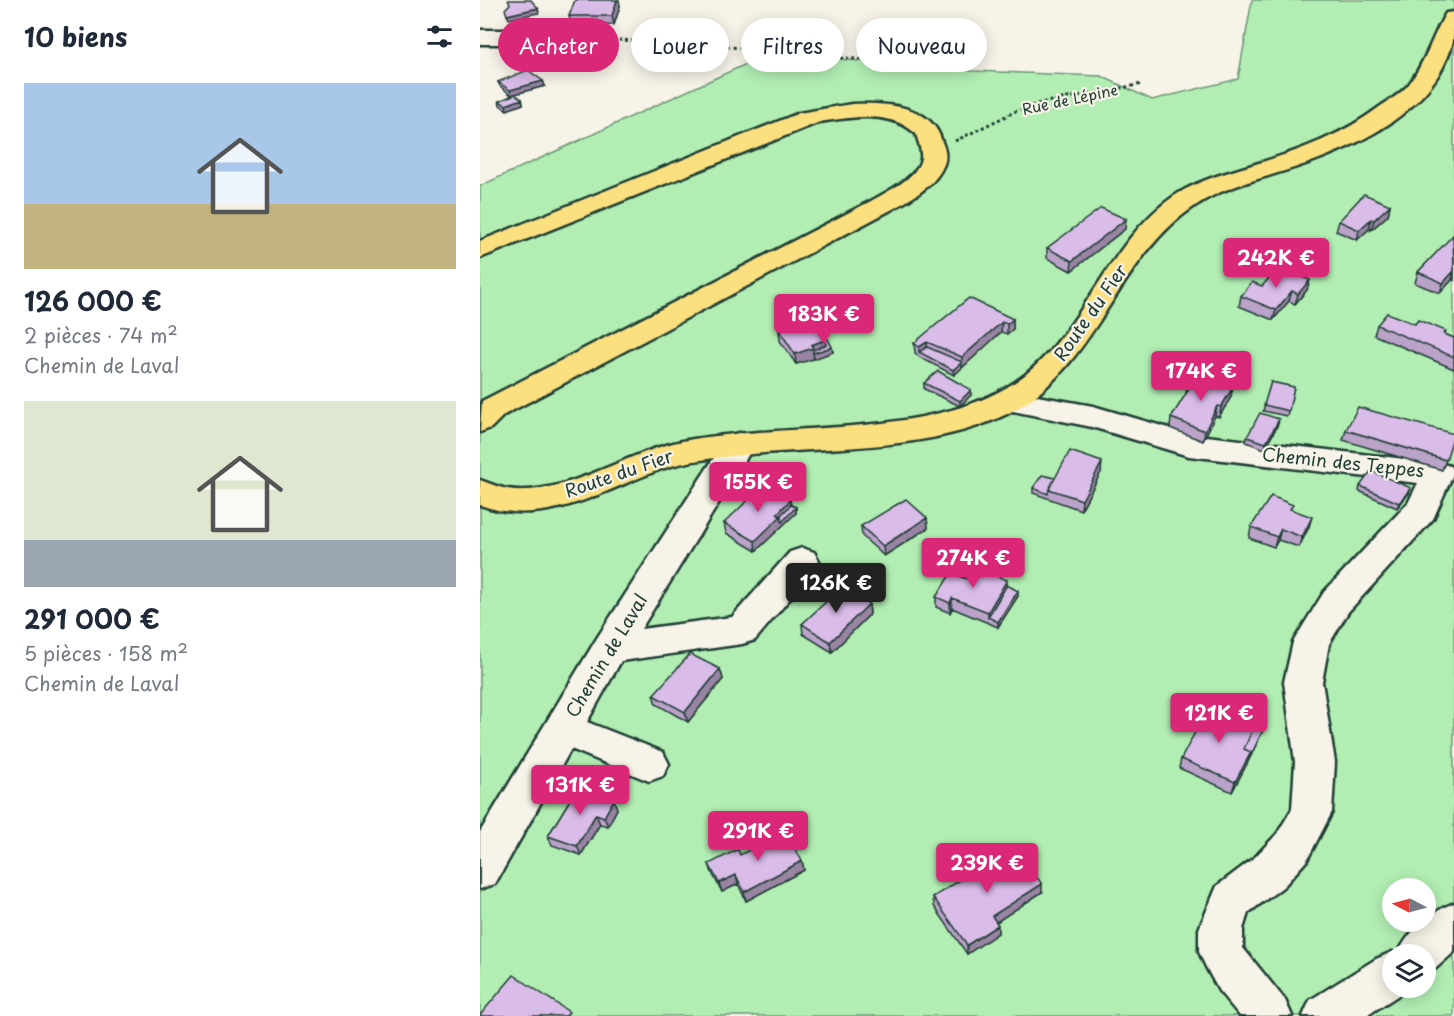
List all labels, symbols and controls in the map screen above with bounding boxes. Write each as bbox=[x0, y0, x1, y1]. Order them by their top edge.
text: 10 biens bbox=[24, 17, 127, 56]
chip: Acheter bbox=[498, 18, 619, 72]
chip: Louer bbox=[631, 18, 729, 72]
chip: Filtres bbox=[741, 18, 844, 72]
chip: Nouveau bbox=[856, 18, 987, 72]
icon: filters bbox=[423, 20, 456, 53]
street label: Rue de Lépine bbox=[1020, 77, 1120, 120]
icon: home bbox=[186, 122, 294, 230]
pin: 242K € bbox=[1227, 238, 1325, 289]
text: 242K € bbox=[1237, 242, 1315, 272]
street label: Route du Fier bbox=[1046, 257, 1134, 366]
text: 126 000 € bbox=[24, 281, 162, 320]
pin: 183K € bbox=[775, 294, 873, 345]
text: 183K € bbox=[788, 298, 860, 328]
text: 2 pièces · 74 m² bbox=[24, 320, 178, 350]
text: Chemin de Laval bbox=[24, 350, 179, 380]
pin: 174K € bbox=[1152, 351, 1250, 402]
text: 174K € bbox=[1165, 355, 1237, 385]
icon: home bbox=[186, 440, 294, 548]
street label: Chemin des Teppes bbox=[1261, 440, 1426, 483]
street label: Route du Fier bbox=[561, 441, 677, 504]
pin: 155K € bbox=[709, 462, 807, 513]
text: 155K € bbox=[723, 466, 793, 496]
pin: 274K € bbox=[924, 538, 1022, 589]
text: 274K € bbox=[936, 542, 1010, 572]
pin: 126K € bbox=[787, 563, 885, 614]
text: 126K € bbox=[800, 567, 872, 597]
street label: Chemin de Laval bbox=[558, 588, 653, 722]
text: 291 000 € bbox=[24, 599, 160, 638]
text: 5 pièces · 158 m² bbox=[24, 638, 188, 668]
text: Chemin de Laval bbox=[24, 668, 179, 698]
pin: 121K € bbox=[1170, 693, 1268, 744]
text: 121K € bbox=[1184, 697, 1254, 727]
pin: 131K € bbox=[531, 765, 629, 816]
text: 131K € bbox=[545, 769, 615, 799]
pin: 291K € bbox=[709, 811, 807, 862]
text: 291K € bbox=[722, 815, 794, 845]
pin: 239K € bbox=[938, 843, 1036, 894]
text: 239K € bbox=[950, 847, 1024, 877]
north arrow bbox=[1382, 878, 1436, 932]
map controls bbox=[1382, 878, 1436, 998]
button: layers bbox=[1382, 944, 1436, 998]

